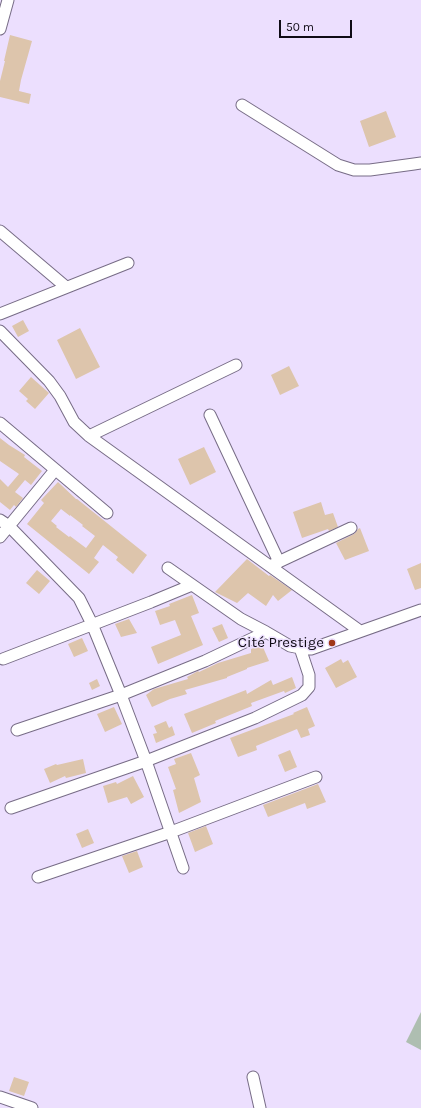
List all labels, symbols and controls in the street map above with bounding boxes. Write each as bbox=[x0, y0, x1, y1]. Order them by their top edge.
scale bar bbox=[281, 12, 354, 38]
text: 50 m bbox=[286, 20, 314, 34]
place label: Cité Prestige bbox=[238, 634, 324, 652]
marker: Cité Prestige bbox=[327, 638, 337, 648]

